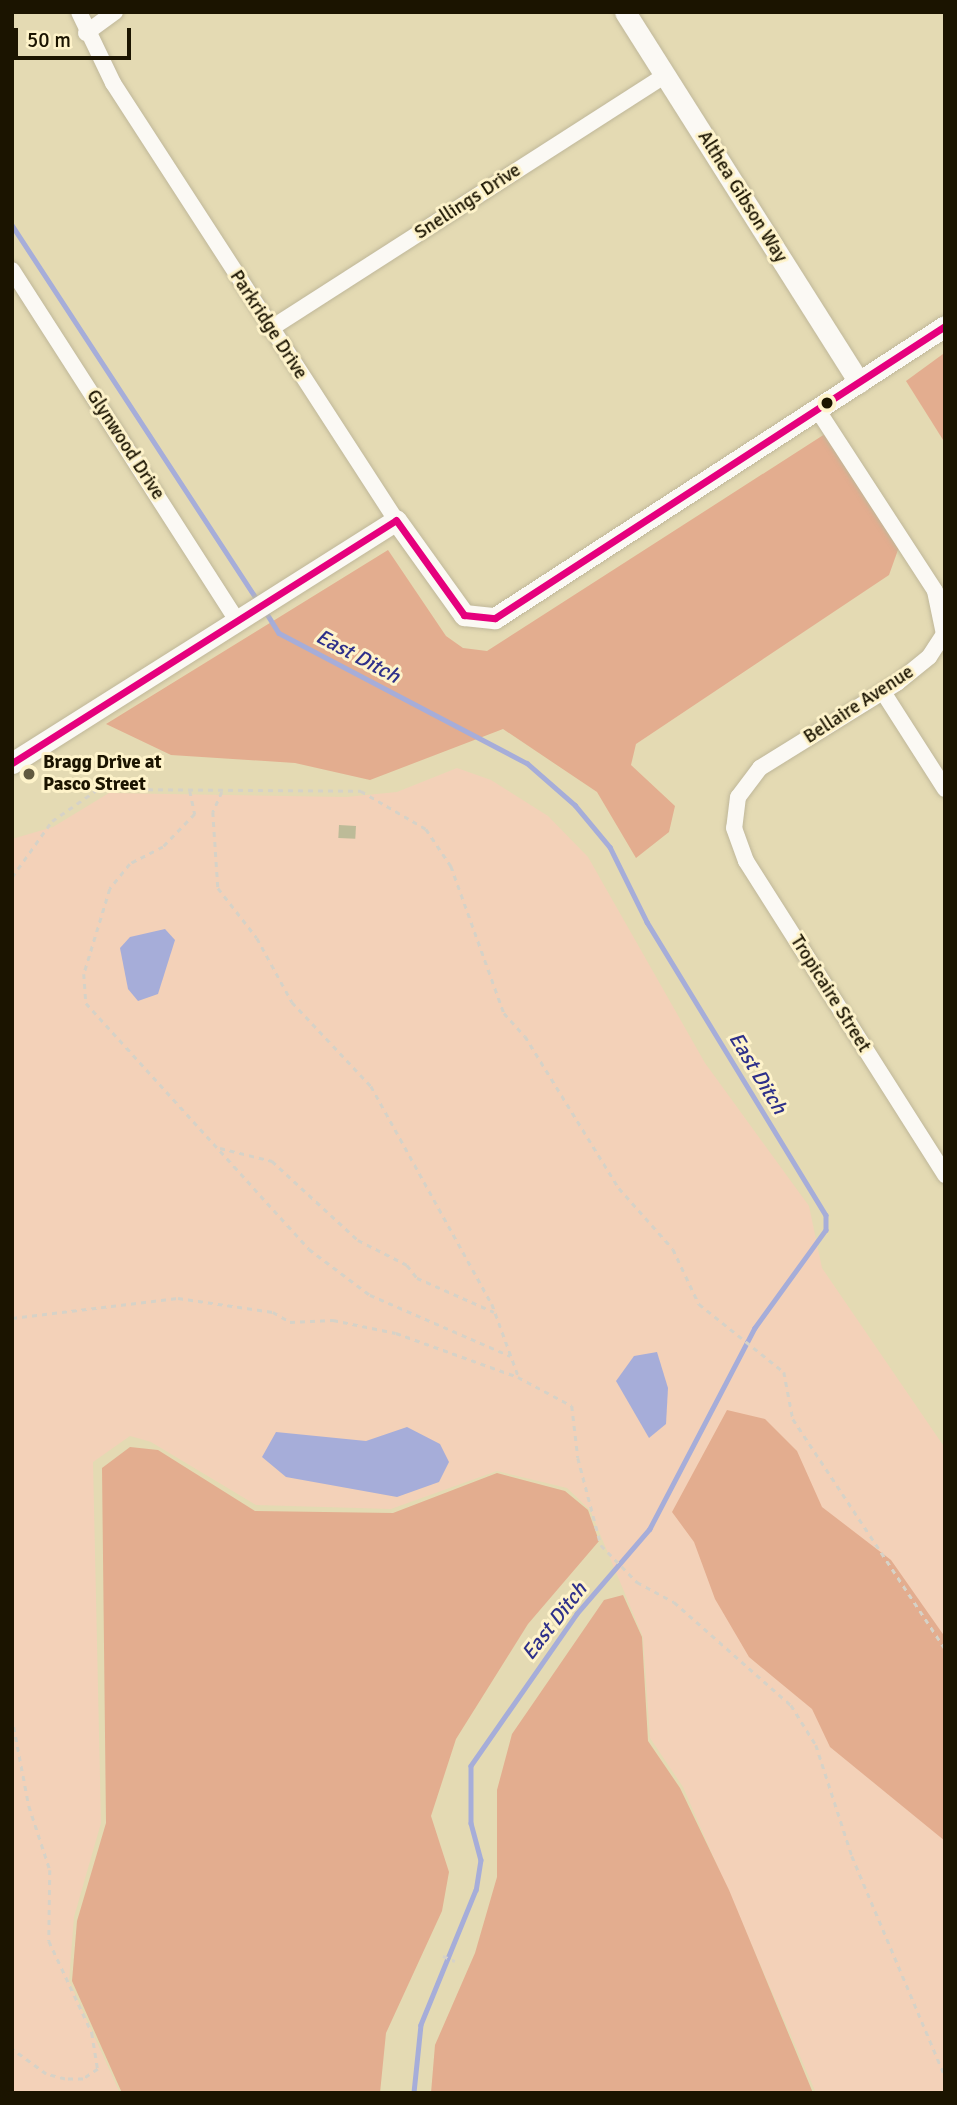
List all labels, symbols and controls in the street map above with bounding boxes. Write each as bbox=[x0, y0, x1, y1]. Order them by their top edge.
scale bar bbox=[18, 14, 135, 58]
text: 50 m bbox=[27, 27, 71, 53]
street label: Althea Gibson Way bbox=[692, 127, 792, 267]
street label: Snellings Drive bbox=[411, 159, 525, 245]
street label: Parkridge Drive bbox=[224, 266, 312, 384]
street label: Glynwood Drive bbox=[81, 386, 169, 504]
unlabelled marker bbox=[820, 396, 834, 410]
water label: East Ditch bbox=[312, 623, 404, 689]
street label: Bellaire Avenue bbox=[800, 661, 918, 749]
place label: Bragg Drive at Pasco Street bbox=[43, 752, 162, 796]
marker: Bragg Drive at Pasco Street bbox=[21, 766, 37, 782]
street label: Tropicaire Street bbox=[785, 931, 875, 1057]
water label: East Ditch bbox=[724, 1027, 792, 1119]
water label: East Ditch bbox=[516, 1577, 592, 1665]

